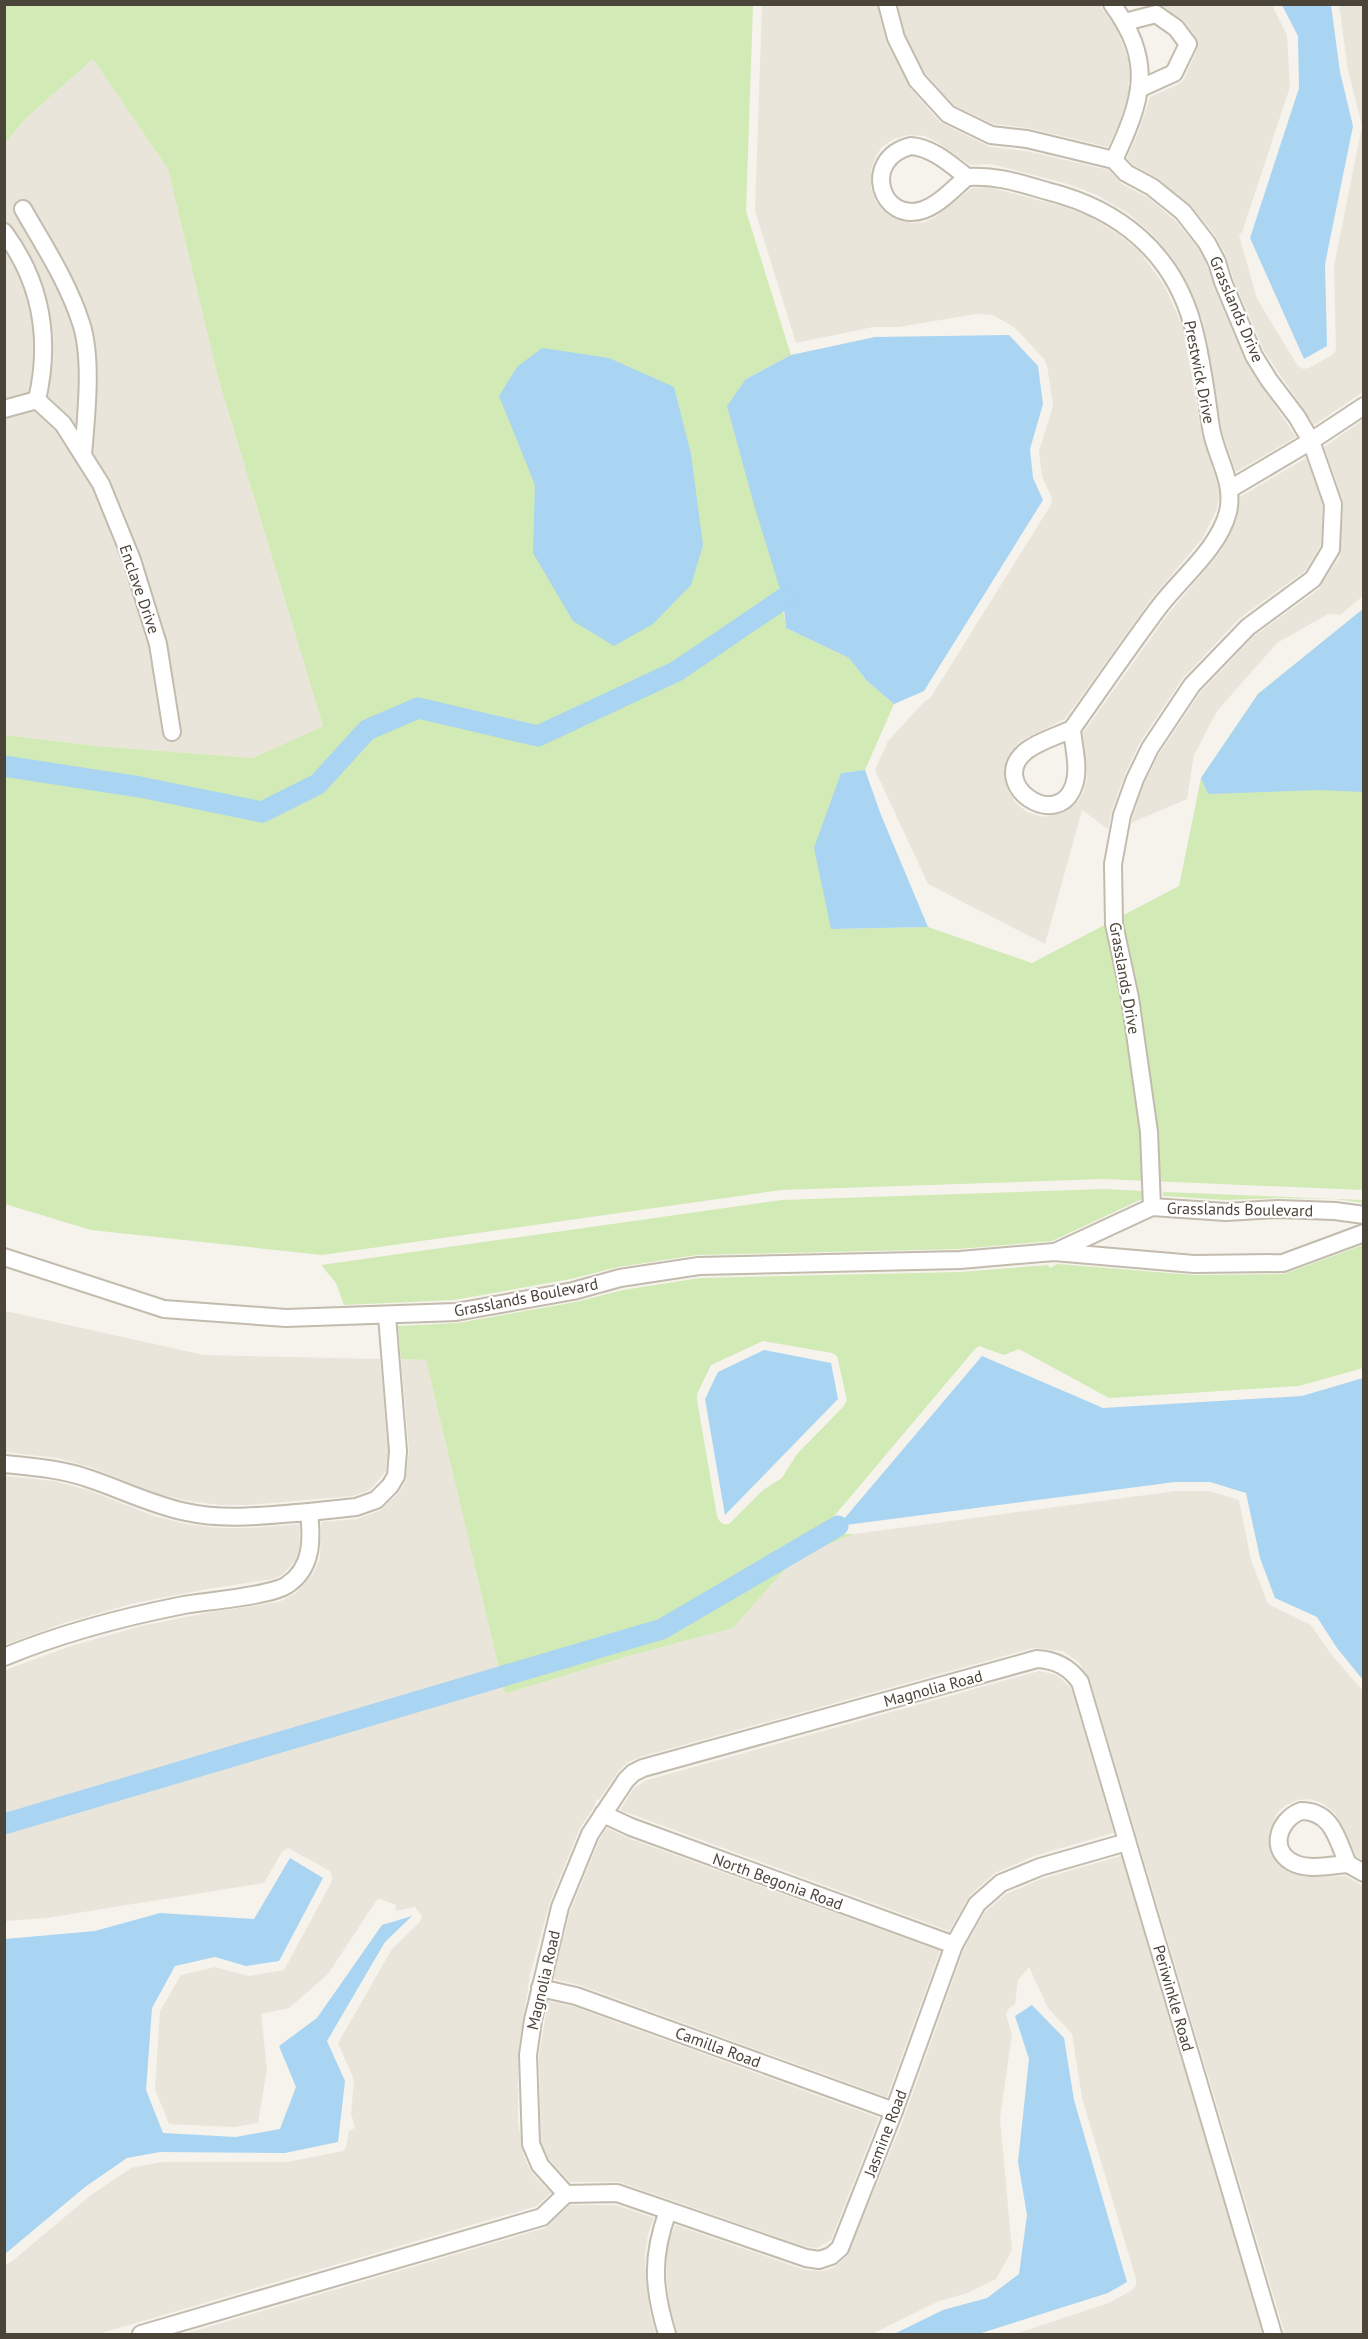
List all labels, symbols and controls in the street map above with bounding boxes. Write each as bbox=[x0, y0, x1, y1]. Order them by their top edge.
street label: Grasslands Drive bbox=[1206, 253, 1268, 365]
street label: Prestwick Drive bbox=[1180, 319, 1220, 425]
street label: Enclave Drive bbox=[115, 542, 165, 636]
street label: Grasslands Drive bbox=[1105, 920, 1145, 1036]
street label: Grasslands Boulevard bbox=[1167, 1198, 1313, 1220]
street label: Grasslands Boulevard bbox=[452, 1273, 600, 1321]
street label: Magnolia Road bbox=[881, 1665, 985, 1711]
street label: North Begonia Road bbox=[710, 1848, 846, 1914]
street label: Magnolia Road bbox=[522, 1928, 564, 2032]
street label: Periwinkle Road bbox=[1149, 1943, 1199, 2053]
street label: Camilla Road bbox=[673, 2022, 763, 2072]
street label: Jasmine Road bbox=[859, 2087, 911, 2180]

